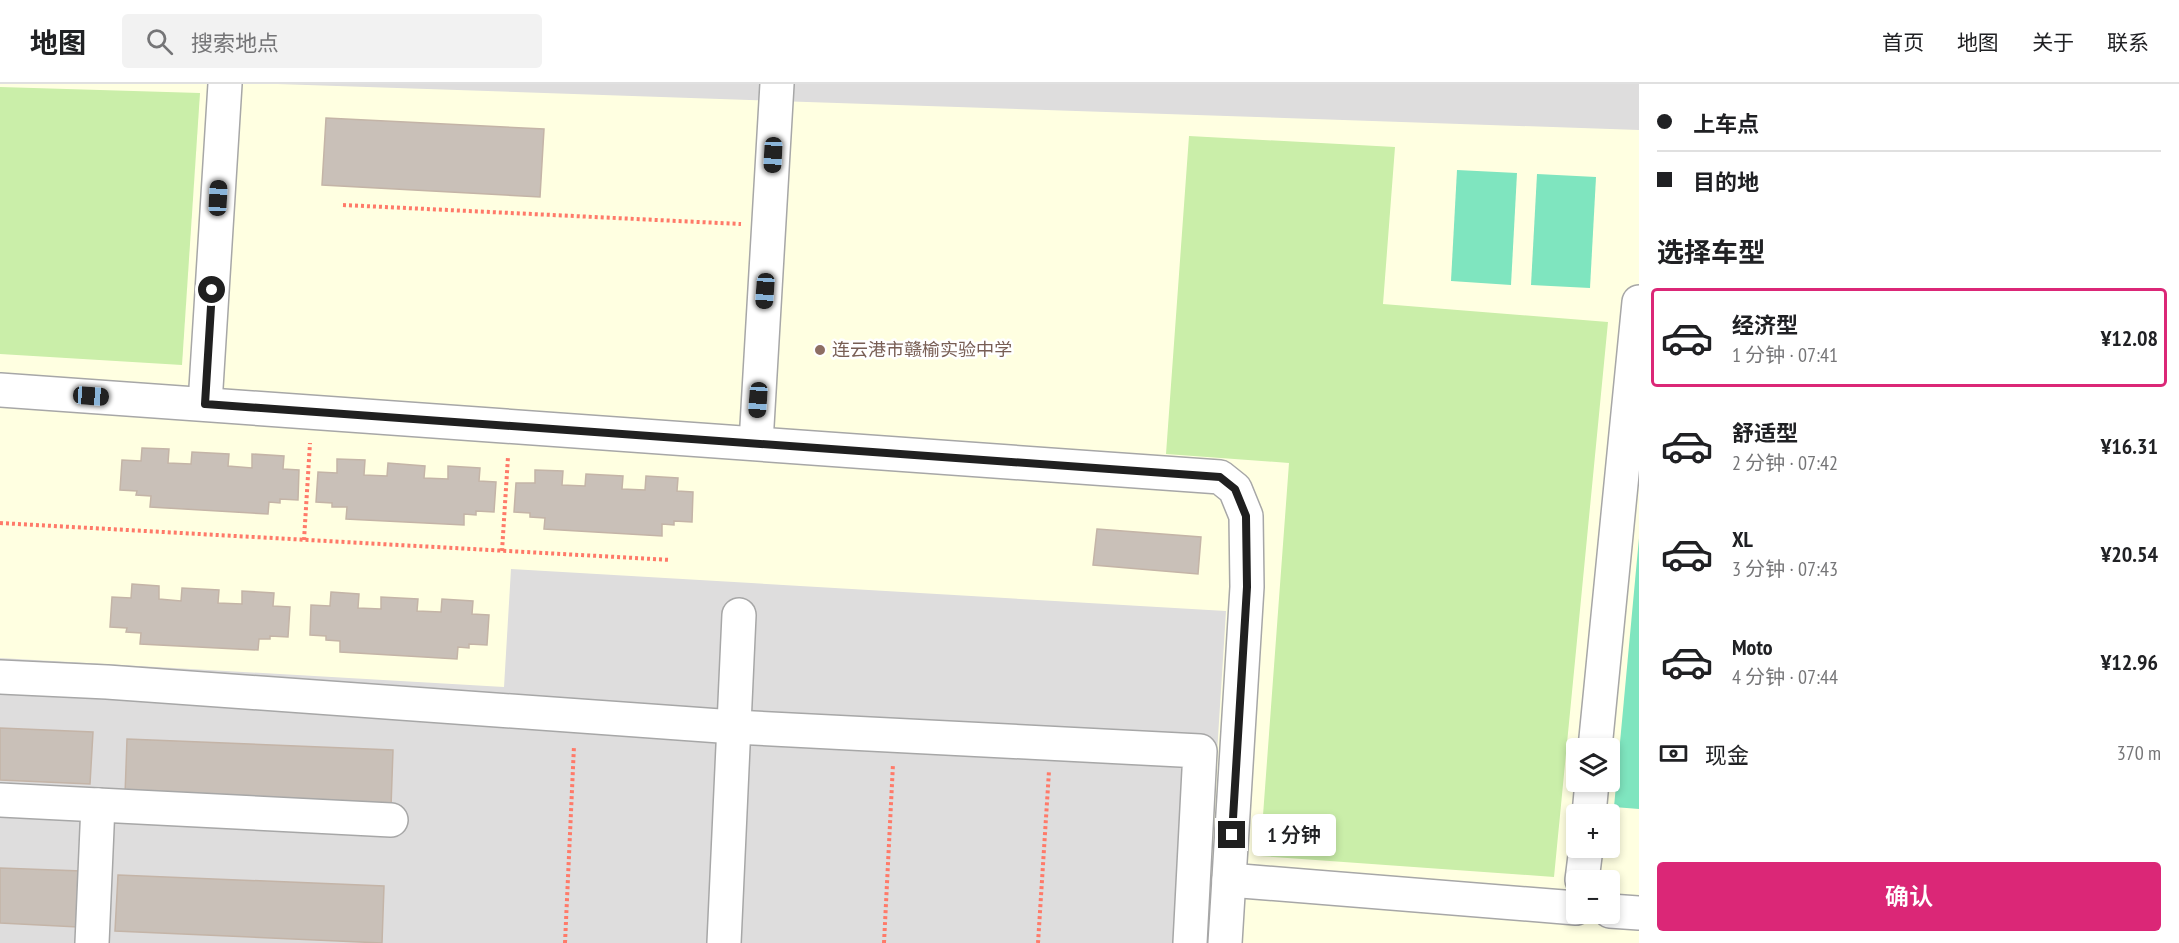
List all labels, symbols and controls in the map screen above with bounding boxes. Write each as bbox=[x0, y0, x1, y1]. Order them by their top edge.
search box bbox=[122, 14, 542, 68]
text: 地图 bbox=[30, 24, 86, 61]
icon: search bbox=[143, 25, 176, 58]
text: 搜索地点 bbox=[191, 29, 279, 57]
text: 首页 bbox=[1882, 29, 1924, 56]
text: 地图 bbox=[1957, 29, 1999, 56]
text: 关于 bbox=[2032, 29, 2074, 56]
text: 联系 bbox=[2107, 29, 2149, 56]
text: 上车点 bbox=[1693, 110, 1759, 138]
car bbox=[763, 137, 783, 173]
text: 目的地 bbox=[1693, 168, 1759, 196]
car bbox=[208, 180, 228, 216]
text: 选择车型 bbox=[1657, 235, 1765, 269]
car bbox=[755, 272, 775, 310]
route start bbox=[198, 276, 225, 303]
icon: car bbox=[1660, 311, 1714, 365]
text: 经济型 bbox=[1732, 311, 1798, 339]
text: ¥12.08 bbox=[2101, 324, 2158, 352]
place label: 连云港市赣榆实验中学 bbox=[832, 338, 1012, 361]
text: 1 分钟 · 07:41 bbox=[1732, 342, 1838, 368]
marker: 连云港市赣榆实验中学 bbox=[813, 343, 827, 357]
car bbox=[748, 381, 768, 419]
car bbox=[72, 386, 110, 406]
icon: car bbox=[1660, 419, 1714, 473]
text: 舒适型 bbox=[1732, 419, 1798, 447]
text: ¥16.31 bbox=[2101, 432, 2158, 460]
text: 2 分钟 · 07:42 bbox=[1732, 450, 1838, 476]
text: XL bbox=[1732, 525, 1753, 553]
icon: car bbox=[1660, 527, 1714, 581]
text: ¥20.54 bbox=[2101, 540, 2158, 568]
text: 3 分钟 · 07:43 bbox=[1732, 556, 1838, 582]
text: Moto bbox=[1732, 633, 1773, 661]
icon: car bbox=[1660, 635, 1714, 689]
text: ¥12.96 bbox=[2101, 648, 2158, 676]
text: 4 分钟 · 07:44 bbox=[1732, 664, 1838, 690]
icon: cash bbox=[1657, 737, 1690, 770]
map controls bbox=[1566, 738, 1620, 924]
button: layers bbox=[1566, 738, 1620, 792]
text: 370 m bbox=[2117, 740, 2161, 766]
text: 现金 bbox=[1705, 741, 1749, 769]
button: + bbox=[1566, 804, 1620, 858]
callout: 1 分钟 bbox=[1253, 814, 1337, 856]
route end bbox=[1218, 821, 1245, 848]
text: 1 分钟 bbox=[1267, 822, 1321, 848]
button: 确认 bbox=[1657, 862, 2161, 931]
button: − bbox=[1566, 870, 1620, 924]

